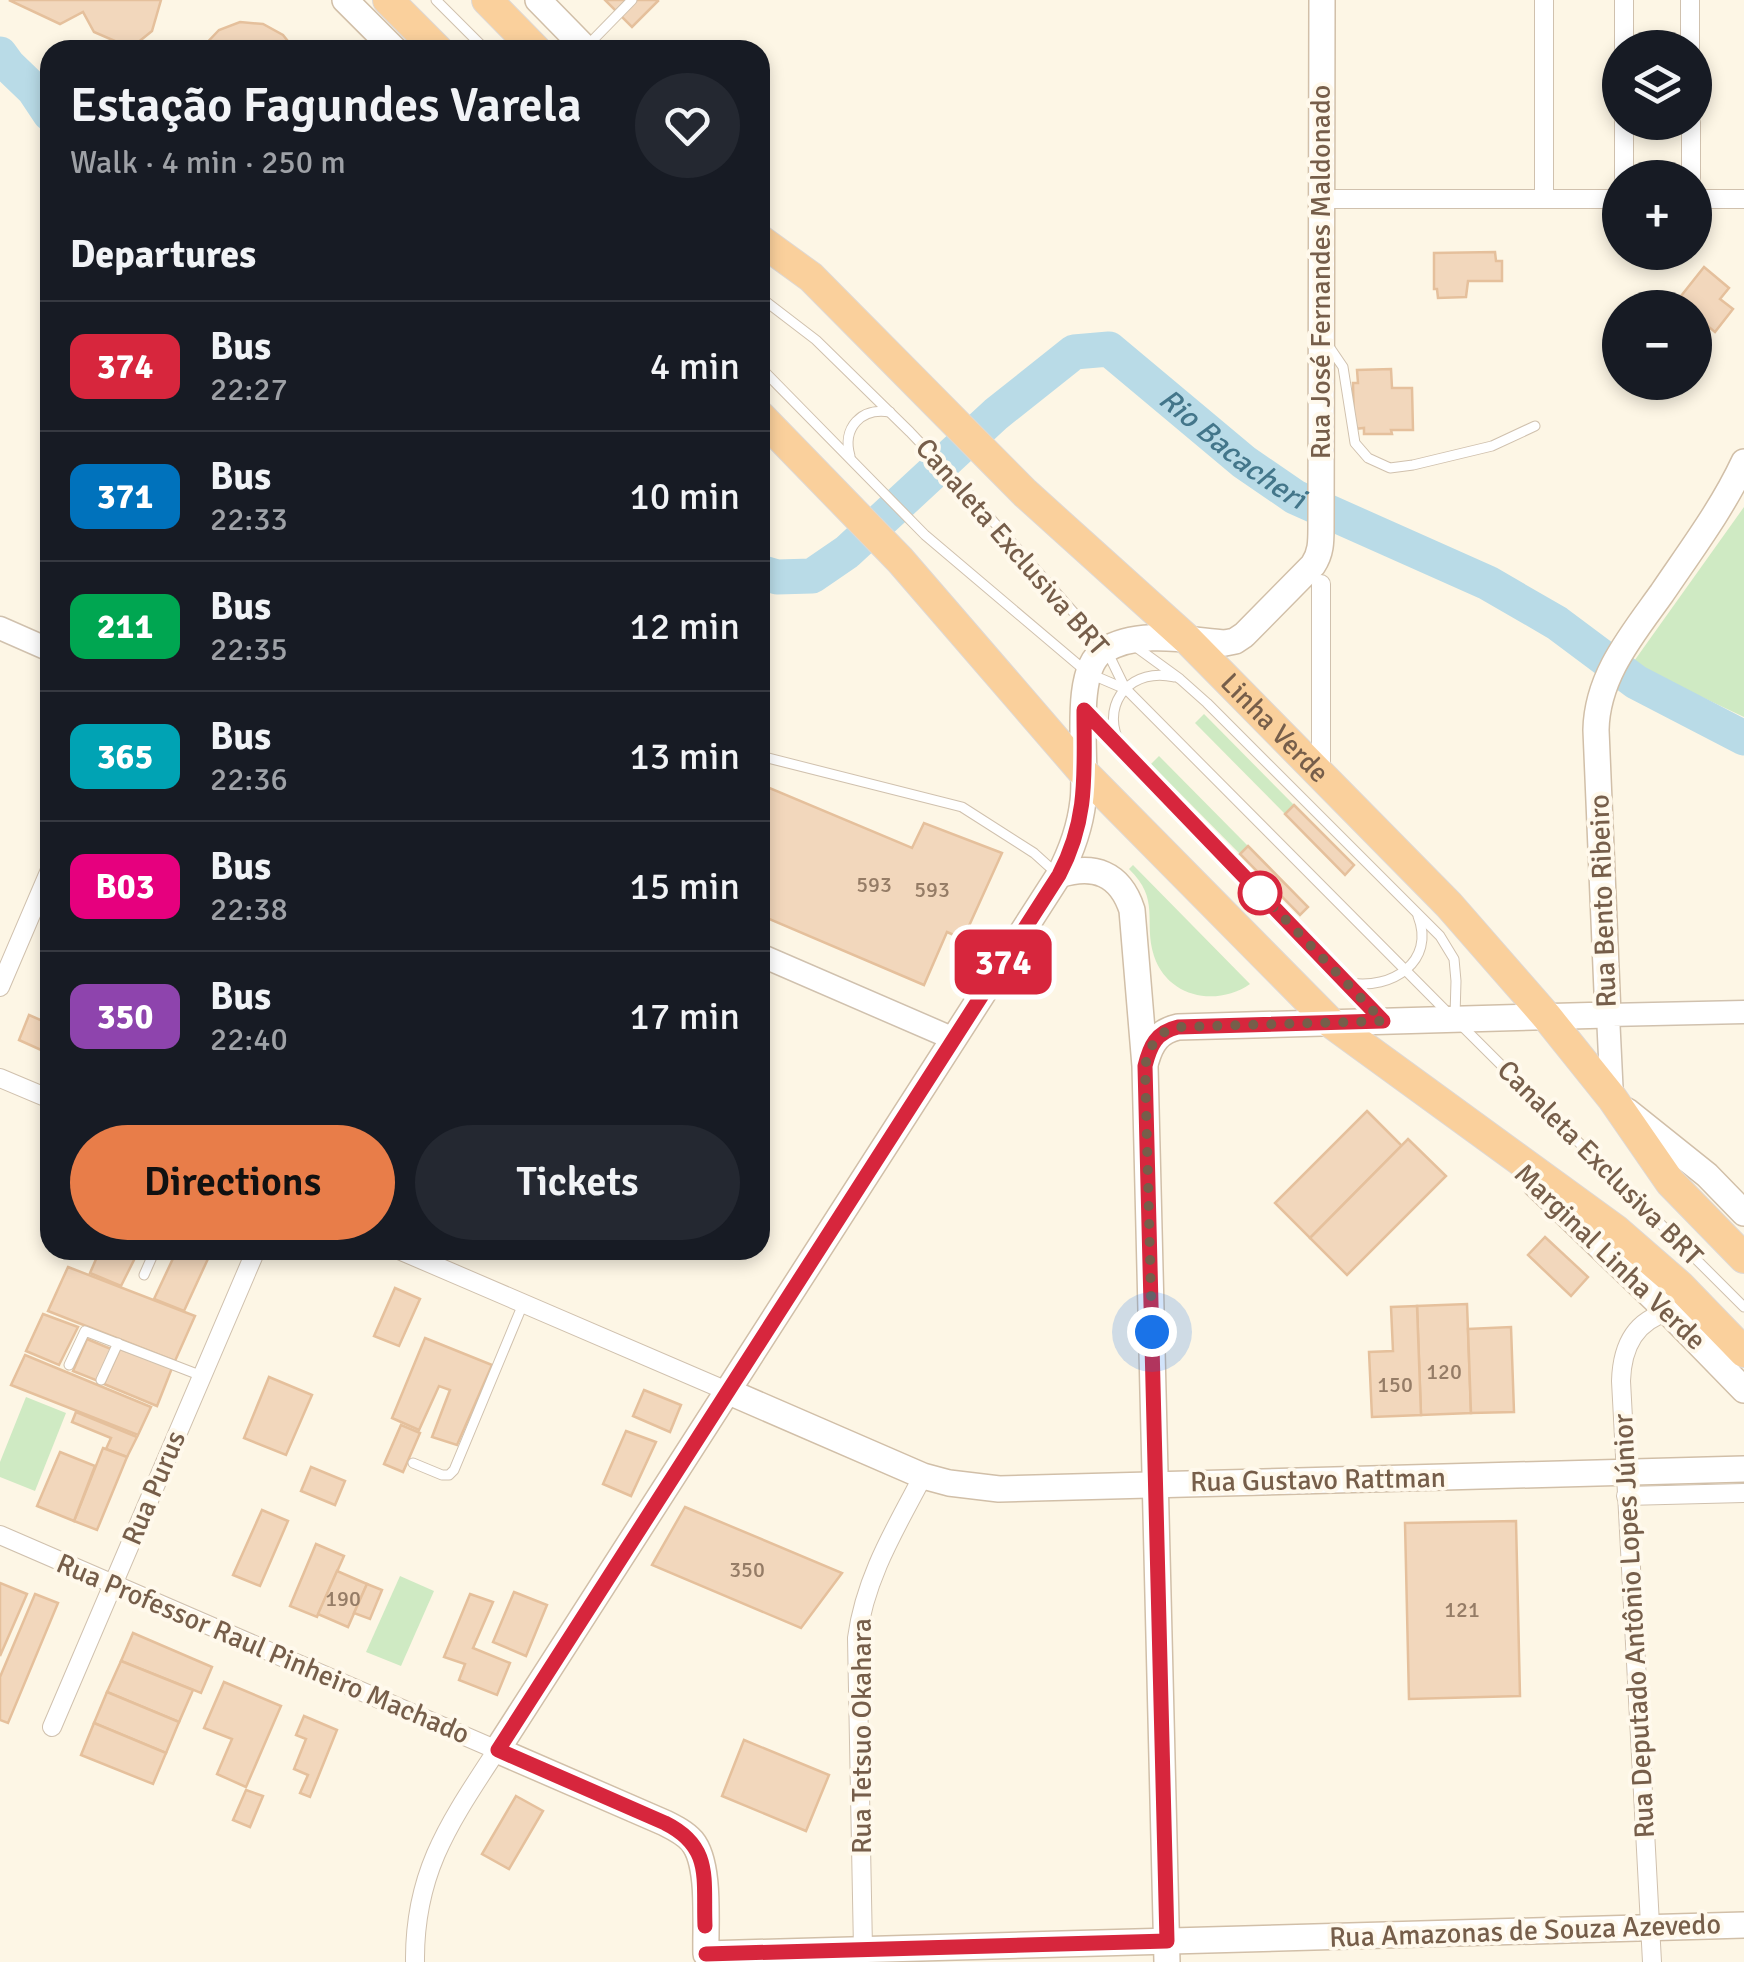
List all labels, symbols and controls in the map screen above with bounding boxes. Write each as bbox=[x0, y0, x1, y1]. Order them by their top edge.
map controls bbox=[1602, 30, 1712, 400]
button: layers bbox=[1602, 30, 1712, 140]
button: heart bbox=[635, 73, 740, 178]
text: Estação Fagundes Varela bbox=[70, 76, 582, 135]
street label: Rua José Fernandes Maldonado bbox=[1304, 85, 1338, 459]
text: Walk · 4 min · 250 m bbox=[70, 143, 346, 182]
button: + bbox=[1602, 160, 1712, 270]
text: Departures bbox=[70, 231, 256, 278]
button: − bbox=[1602, 290, 1712, 400]
text: Bus bbox=[210, 323, 271, 370]
text: 4 min bbox=[650, 343, 740, 390]
text: 374 bbox=[97, 345, 153, 388]
text: 22:27 bbox=[210, 370, 288, 409]
water label: Rio Bacacheri bbox=[1152, 380, 1313, 519]
street label: Canaleta Exclusiva BRT bbox=[908, 431, 1116, 663]
text: Bus bbox=[210, 453, 271, 500]
text: 10 min bbox=[629, 473, 740, 520]
text: 371 bbox=[97, 475, 153, 518]
text: 22:33 bbox=[210, 500, 288, 539]
text: Bus bbox=[210, 583, 271, 630]
text: 12 min bbox=[629, 603, 740, 650]
text: 211 bbox=[97, 605, 153, 648]
text: 22:35 bbox=[210, 630, 288, 669]
street label: Linha Verde bbox=[1213, 666, 1336, 790]
text: Bus bbox=[210, 713, 271, 760]
text: 13 min bbox=[629, 733, 740, 780]
text: 365 bbox=[97, 735, 153, 778]
text: 22:36 bbox=[210, 760, 288, 799]
street label: Rua Bento Ribeiro bbox=[1582, 794, 1624, 1008]
text: Bus bbox=[210, 843, 271, 890]
text: 15 min bbox=[629, 863, 740, 910]
text: B03 bbox=[95, 865, 155, 908]
house number: 593 bbox=[856, 871, 892, 898]
unlabelled marker bbox=[1239, 872, 1281, 914]
house number: 593 bbox=[914, 876, 950, 903]
text: 22:38 bbox=[210, 890, 288, 929]
line badge: 374 bbox=[946, 930, 1060, 994]
text: 374 bbox=[975, 941, 1031, 984]
text: Bus bbox=[210, 973, 271, 1020]
text: 17 min bbox=[629, 993, 740, 1040]
text: 350 bbox=[97, 995, 153, 1038]
text: 22:40 bbox=[210, 1020, 288, 1059]
street label: Canaleta Exclusiva BRT bbox=[1490, 1053, 1710, 1273]
button: Directions bbox=[70, 1125, 395, 1240]
button: Tickets bbox=[415, 1125, 740, 1240]
street label: Marginal Linha Verde bbox=[1507, 1157, 1713, 1357]
your location bbox=[1127, 1307, 1177, 1357]
house number: 120 bbox=[1426, 1358, 1462, 1385]
house number: 150 bbox=[1377, 1371, 1413, 1398]
street label: Rua Deputado Antônio Lopes Júnior bbox=[1606, 1412, 1662, 1839]
street label: Rua Purus bbox=[115, 1426, 193, 1550]
street label: Rua Gustavo Rattman bbox=[1190, 1461, 1446, 1499]
street label: Rua Professor Raul Pinheiro Machado bbox=[51, 1546, 475, 1752]
house number: 350 bbox=[729, 1556, 765, 1583]
house number: 190 bbox=[325, 1585, 361, 1612]
house number: 121 bbox=[1444, 1596, 1480, 1623]
street label: Rua Tetsuo Okahara bbox=[845, 1618, 879, 1854]
street label: Rua Amazonas de Souza Azevedo bbox=[1329, 1907, 1721, 1955]

